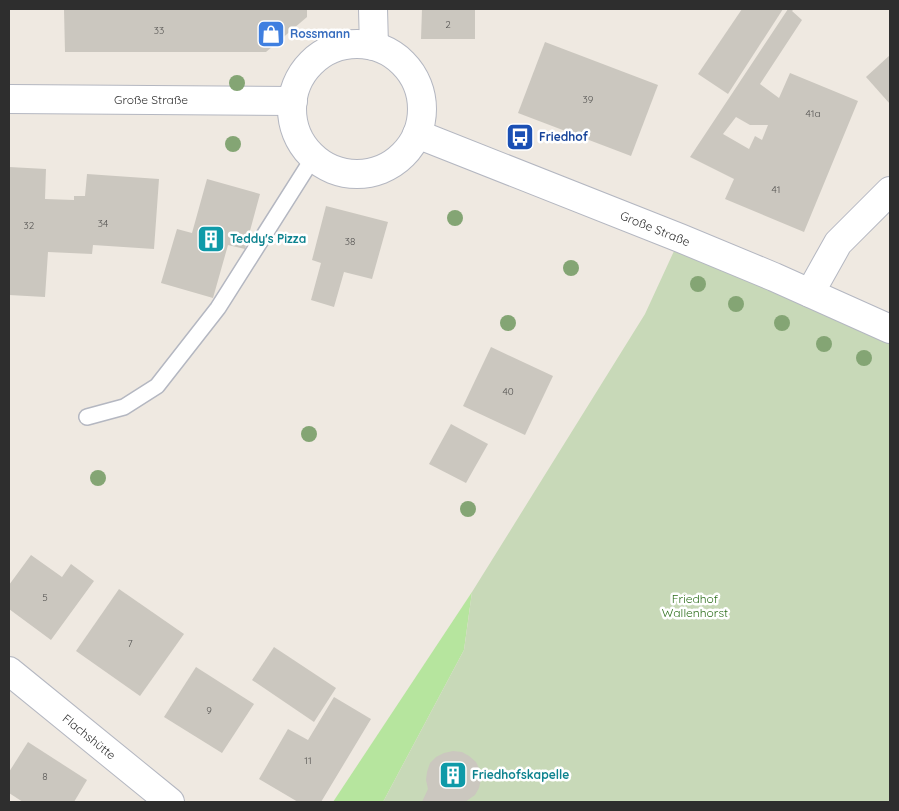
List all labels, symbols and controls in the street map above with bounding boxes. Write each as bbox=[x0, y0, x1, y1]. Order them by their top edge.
house number: 2 bbox=[445, 18, 451, 31]
shop icon: Rossmann bbox=[256, 19, 286, 49]
house number: 33 bbox=[154, 24, 164, 37]
place label: Rossmann bbox=[290, 26, 350, 41]
street label: Große Straße bbox=[114, 92, 188, 107]
house number: 39 bbox=[583, 93, 594, 106]
house number: 41a bbox=[806, 107, 820, 120]
bus stop icon: Friedhof bbox=[505, 122, 535, 152]
place label: Friedhof bbox=[539, 129, 589, 144]
house number: 41 bbox=[772, 183, 780, 196]
street label: Große Straße bbox=[618, 208, 692, 249]
house number: 34 bbox=[98, 217, 108, 230]
house number: 32 bbox=[24, 219, 35, 232]
building icon: Teddy's Pizza bbox=[196, 224, 226, 254]
place label: Teddy's Pizza bbox=[230, 231, 306, 246]
house number: 38 bbox=[345, 235, 355, 248]
house number: 40 bbox=[502, 385, 514, 398]
house number: 5 bbox=[42, 591, 48, 604]
park label: Friedhof Wallenhorst bbox=[662, 591, 728, 620]
house number: 7 bbox=[127, 637, 133, 650]
house number: 9 bbox=[206, 704, 212, 717]
street label: Flachshütte bbox=[60, 711, 119, 763]
house number: 11 bbox=[304, 754, 312, 767]
building icon: Friedhofskapelle bbox=[438, 760, 468, 790]
place label: Friedhofskapelle bbox=[472, 767, 569, 782]
house number: 8 bbox=[42, 770, 48, 783]

